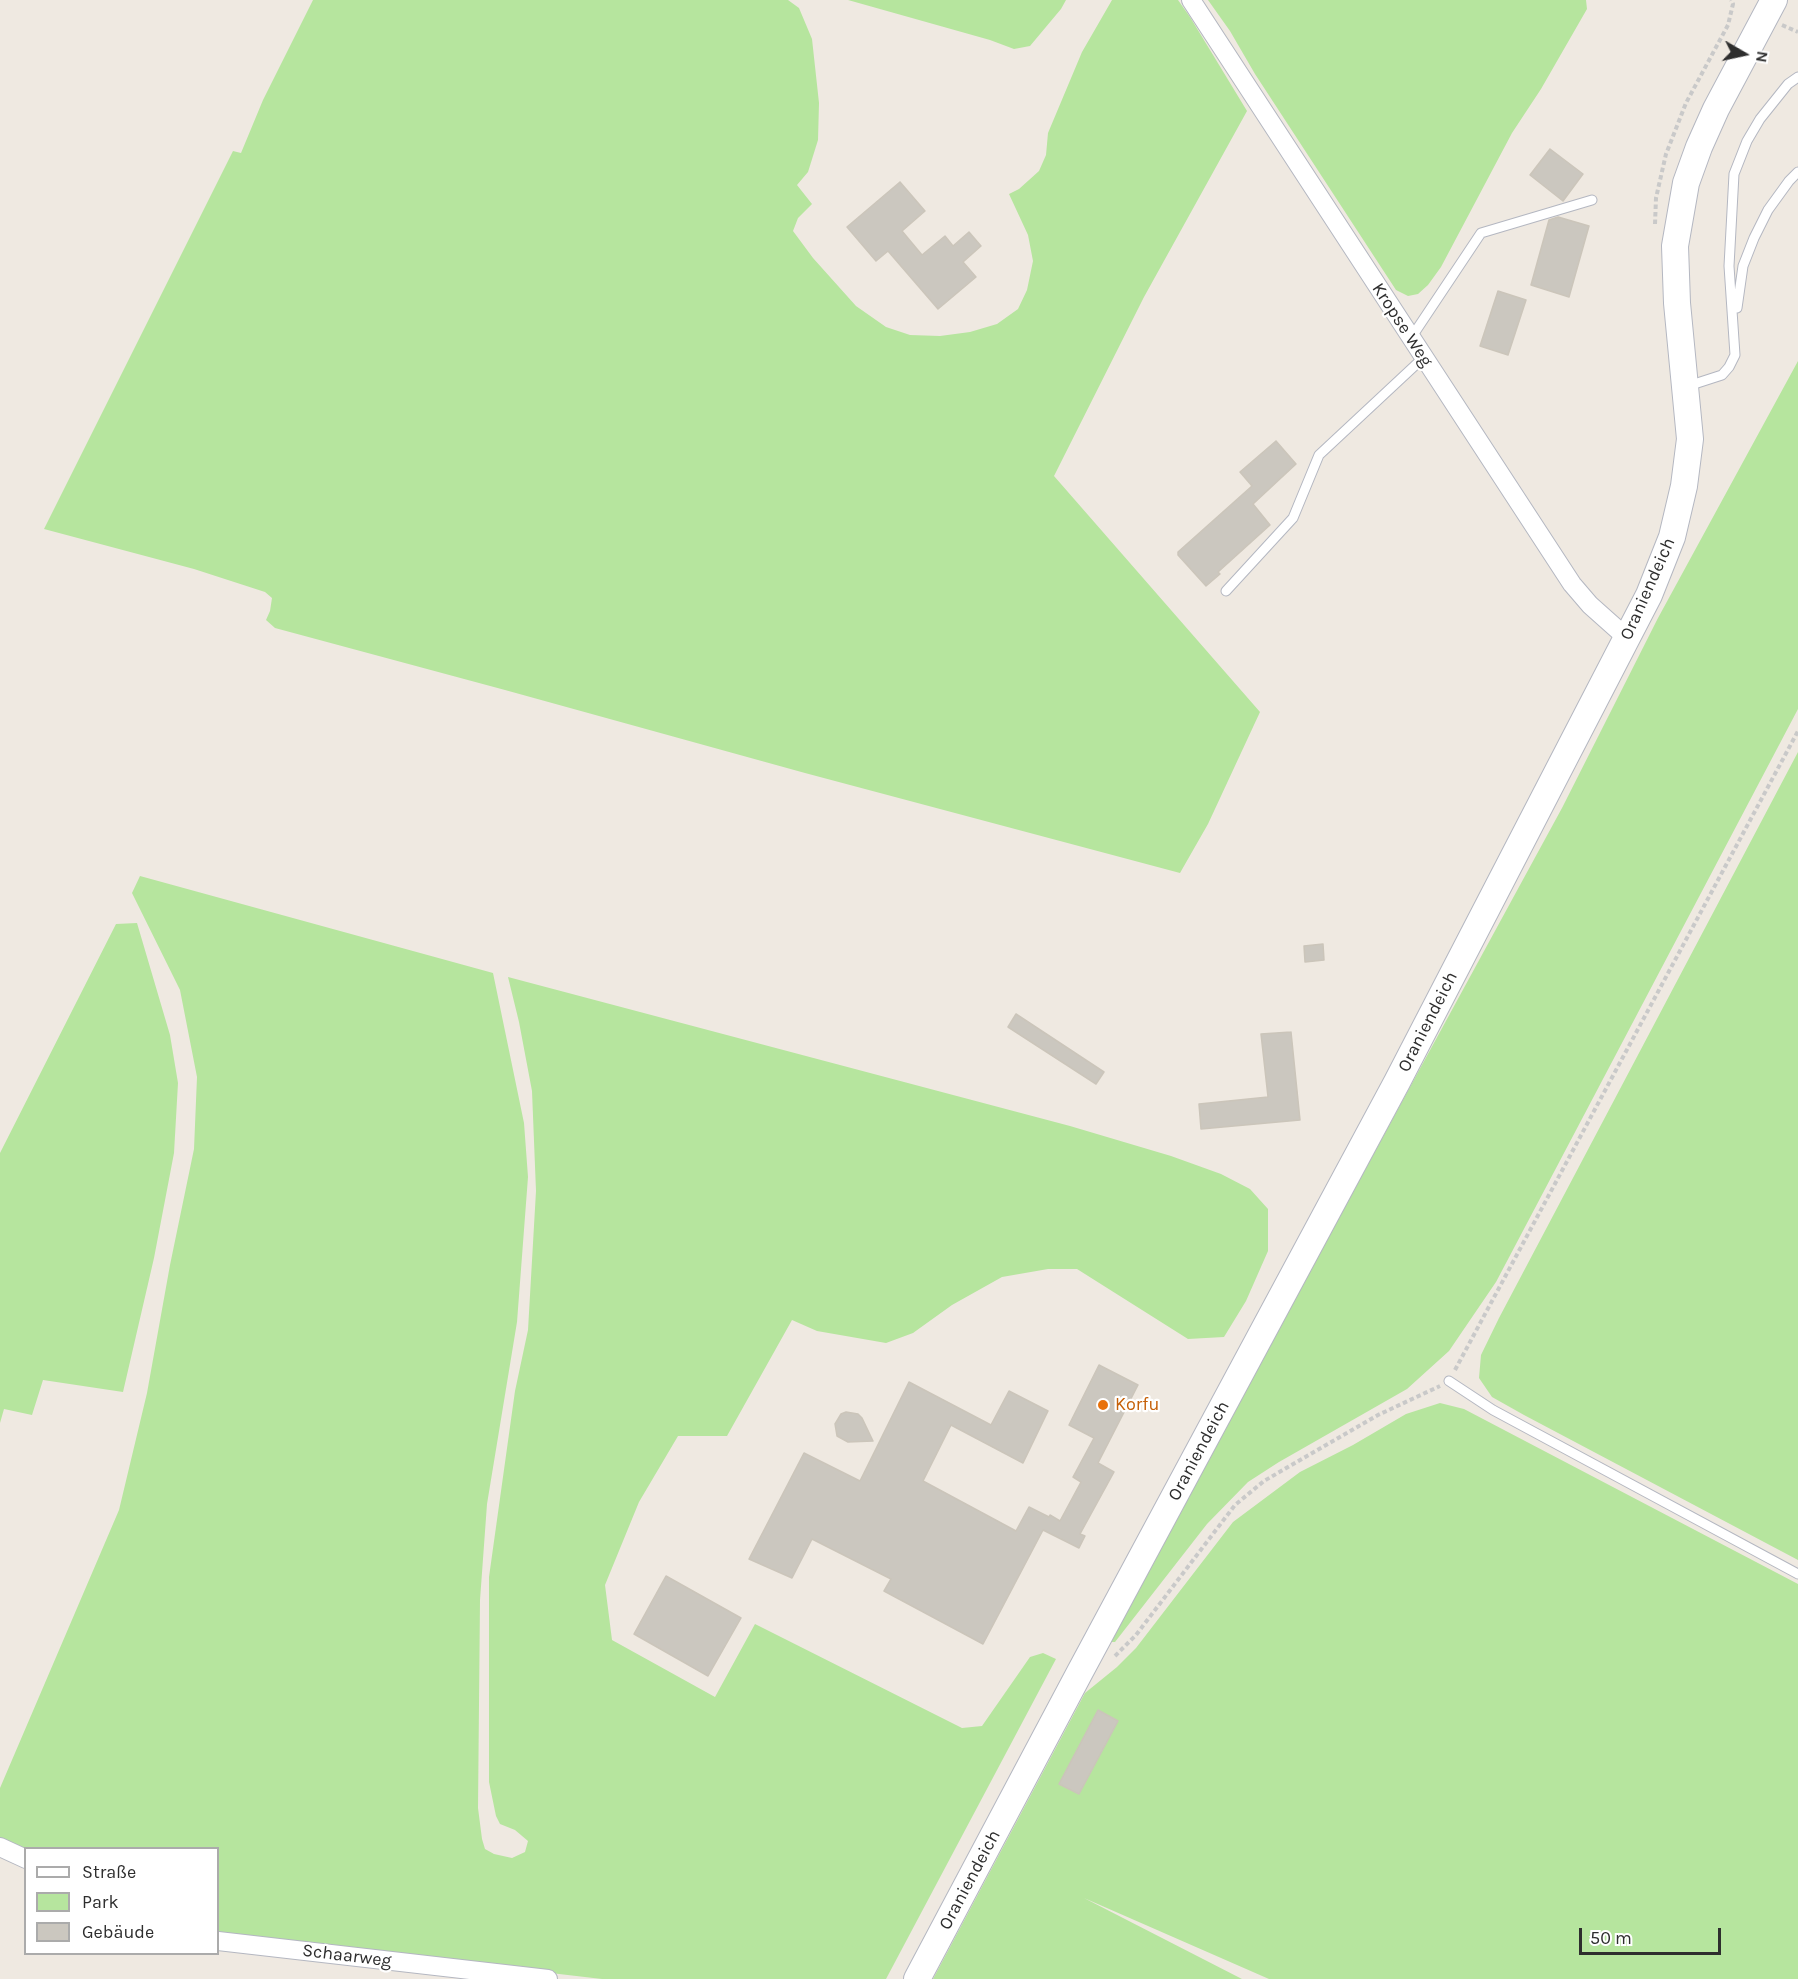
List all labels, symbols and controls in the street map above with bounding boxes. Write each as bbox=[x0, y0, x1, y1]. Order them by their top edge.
north arrow bbox=[1714, 24, 1774, 84]
text: N bbox=[1752, 50, 1773, 64]
street label: Kropse Weg bbox=[1367, 279, 1437, 371]
street label: Oraniendeich bbox=[1616, 534, 1680, 644]
street label: Oraniendeich bbox=[1393, 968, 1463, 1076]
place label: Korfu bbox=[1115, 1394, 1159, 1416]
street label: Oraniendeich bbox=[1164, 1397, 1234, 1505]
marker: Korfu bbox=[1096, 1398, 1110, 1412]
street label: Oraniendeich bbox=[935, 1826, 1005, 1934]
legend bbox=[24, 1847, 219, 1955]
text: Straße bbox=[82, 1861, 136, 1883]
text: Park bbox=[82, 1891, 119, 1913]
scale bar bbox=[1582, 1916, 1724, 1954]
text: Gebäude bbox=[82, 1921, 154, 1943]
text: 50 m bbox=[1590, 1927, 1632, 1949]
street label: Schaarweg bbox=[301, 1940, 393, 1972]

